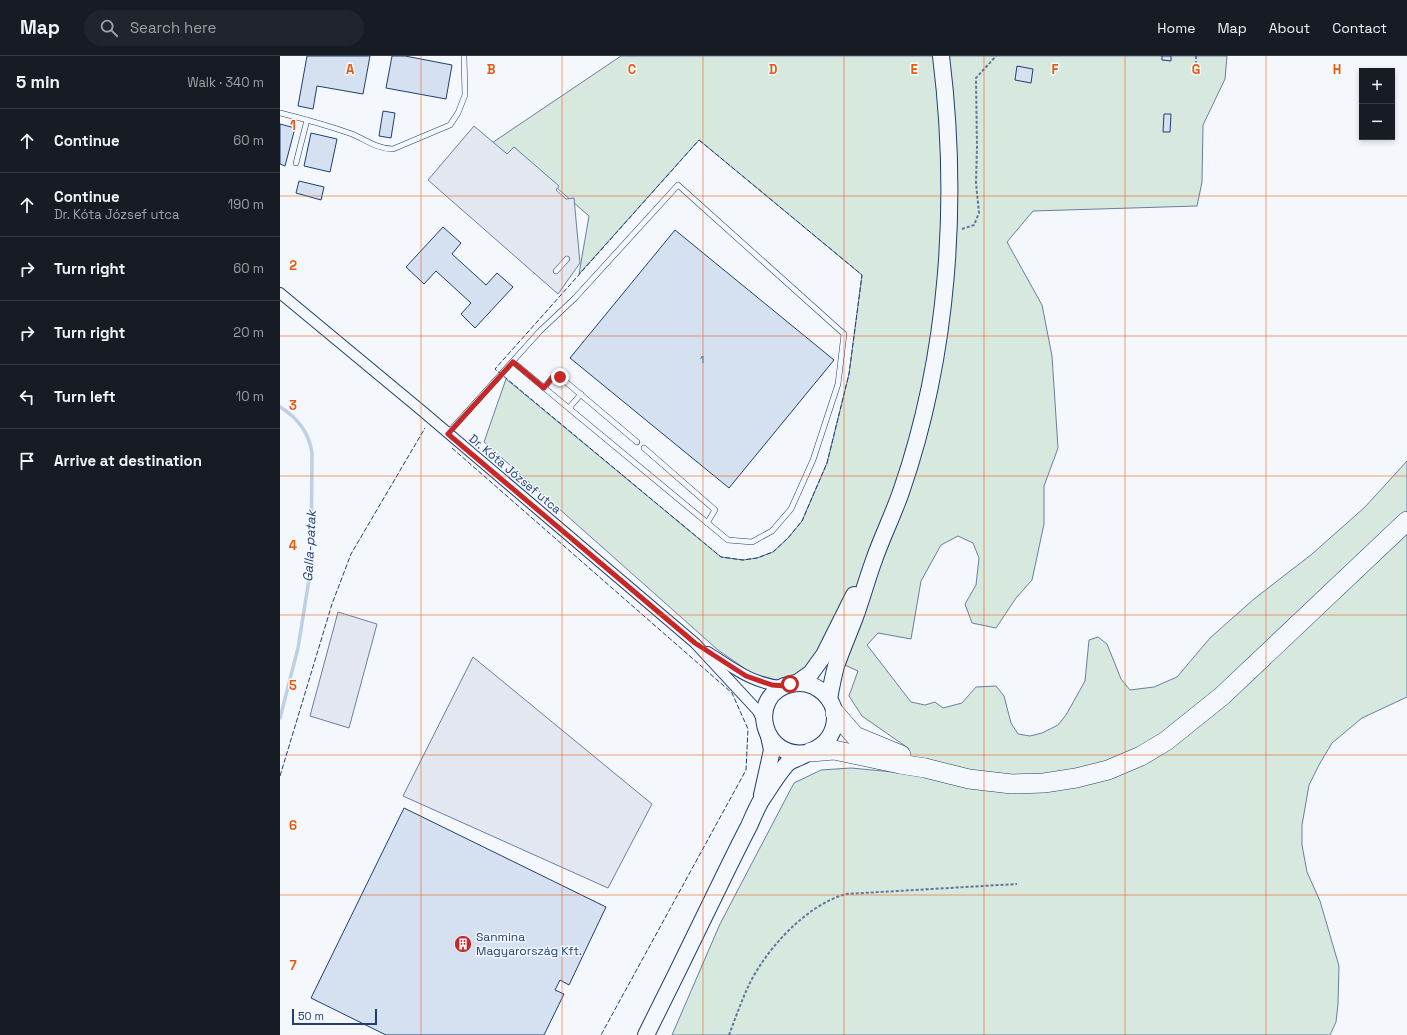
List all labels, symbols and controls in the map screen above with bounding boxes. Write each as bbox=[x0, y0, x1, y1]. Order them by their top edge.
search box bbox=[84, 10, 364, 46]
text: Map bbox=[20, 15, 60, 40]
icon: search bbox=[98, 17, 120, 39]
text: Search here bbox=[130, 18, 216, 37]
text: Home bbox=[1157, 19, 1195, 37]
text: Map bbox=[1217, 19, 1247, 37]
text: About bbox=[1269, 19, 1310, 37]
text: Contact bbox=[1332, 19, 1387, 37]
text: A bbox=[346, 61, 355, 78]
text: B bbox=[487, 61, 496, 78]
text: C bbox=[628, 61, 636, 78]
text: D bbox=[769, 61, 778, 78]
text: E bbox=[910, 61, 918, 78]
text: F bbox=[1052, 61, 1059, 78]
text: G bbox=[1192, 61, 1200, 78]
text: H bbox=[1333, 61, 1341, 78]
map controls bbox=[1359, 68, 1395, 140]
button: + bbox=[1359, 68, 1395, 104]
text: 5 min bbox=[16, 71, 60, 93]
text: Walk · 340 m bbox=[187, 74, 264, 91]
button: − bbox=[1359, 104, 1395, 140]
text: 1 bbox=[290, 117, 296, 134]
icon: ahead bbox=[16, 130, 38, 152]
text: Continue bbox=[54, 131, 120, 150]
text: 60 m bbox=[233, 132, 264, 149]
text: Continue bbox=[54, 187, 120, 206]
icon: ahead bbox=[16, 194, 38, 216]
text: 190 m bbox=[228, 196, 264, 213]
text: Dr. Kóta József utca bbox=[54, 206, 179, 223]
text: 2 bbox=[289, 257, 297, 274]
icon: right bbox=[16, 258, 38, 280]
text: Turn right bbox=[54, 259, 125, 278]
text: 60 m bbox=[233, 260, 264, 277]
icon: right bbox=[16, 322, 38, 344]
text: Turn right bbox=[54, 323, 125, 342]
text: 20 m bbox=[233, 324, 264, 341]
house number: 1 bbox=[700, 353, 704, 366]
route end bbox=[551, 368, 569, 386]
icon: left bbox=[16, 386, 38, 408]
text: Turn left bbox=[54, 387, 116, 406]
text: 10 m bbox=[236, 388, 264, 405]
text: 3 bbox=[289, 397, 297, 414]
street label: Dr. Kóta József utca bbox=[466, 431, 565, 517]
icon: arrive bbox=[16, 450, 38, 472]
text: Arrive at destination bbox=[54, 451, 202, 470]
water label: Galla-patak bbox=[299, 508, 320, 582]
text: 4 bbox=[289, 537, 297, 554]
route start bbox=[781, 675, 799, 693]
text: 5 bbox=[289, 677, 297, 694]
text: 6 bbox=[289, 817, 297, 834]
place label: Sanmina Magyarország Kft. bbox=[476, 929, 582, 959]
building icon: Sanmina Magyarország Kft. bbox=[453, 934, 473, 954]
text: 7 bbox=[289, 957, 297, 974]
scale bar bbox=[292, 1007, 377, 1026]
text: 50 m bbox=[298, 1009, 324, 1023]

